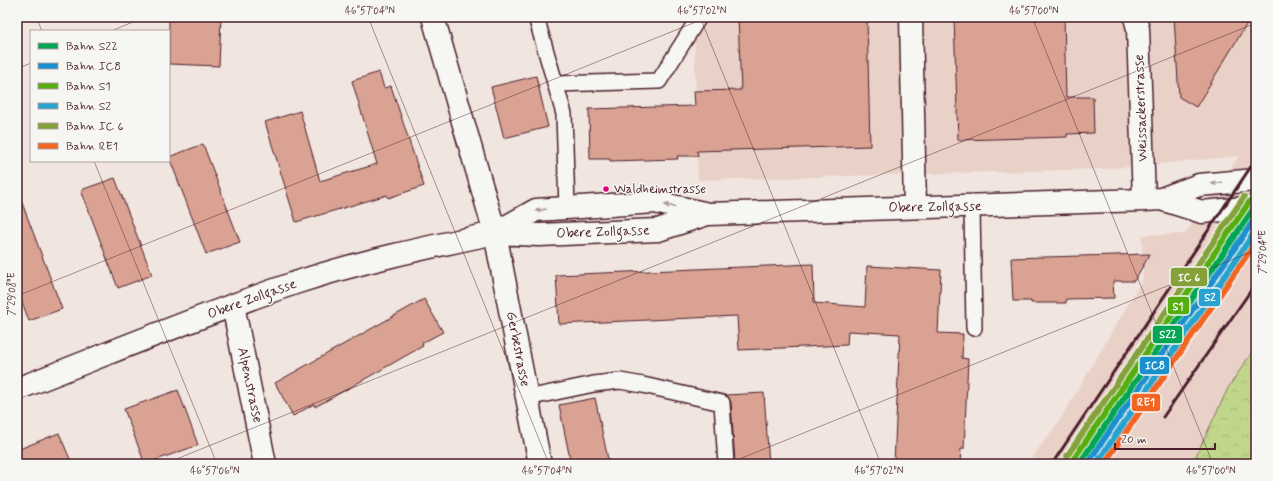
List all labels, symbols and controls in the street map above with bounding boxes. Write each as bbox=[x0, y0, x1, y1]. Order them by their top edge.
text: 46°57'04"N bbox=[345, 4, 395, 18]
text: 46°57'02"N bbox=[677, 4, 727, 18]
text: 46°57'00"N bbox=[1009, 4, 1059, 18]
legend bbox=[30, 30, 170, 162]
text: Bahn S22 bbox=[66, 39, 118, 55]
street label: Weissackerstrasse bbox=[1130, 54, 1152, 162]
text: Bahn IC8 bbox=[66, 59, 121, 75]
text: Bahn S1 bbox=[66, 79, 111, 95]
text: Bahn S2 bbox=[66, 99, 111, 115]
text: Bahn IC 6 bbox=[66, 119, 124, 135]
text: Bahn RE1 bbox=[66, 139, 118, 155]
one-way arrow bbox=[1211, 180, 1223, 187]
place label: Waldheimstrasse bbox=[614, 181, 706, 198]
marker: Waldheimstrasse bbox=[601, 184, 611, 194]
street label: Obere Zollgasse bbox=[888, 197, 982, 219]
one-way arrow bbox=[664, 202, 676, 208]
one-way arrow bbox=[534, 207, 547, 213]
street label: Obere Zollgasse bbox=[556, 221, 650, 245]
text: 7°29'04"E bbox=[1256, 230, 1270, 274]
line badge: IC 6 bbox=[1170, 267, 1208, 287]
text: IC 6 bbox=[1178, 271, 1200, 285]
text: 7°29'08"E bbox=[5, 272, 19, 315]
street label: Obere Zollgasse bbox=[205, 275, 300, 325]
line badge: S2 bbox=[1198, 288, 1221, 307]
text: S2 bbox=[1204, 291, 1216, 305]
line badge: S1 bbox=[1167, 296, 1190, 315]
text: S1 bbox=[1172, 300, 1184, 314]
street label: Gerbestrasse bbox=[502, 310, 534, 388]
line badge: S22 bbox=[1152, 325, 1183, 344]
text: S22 bbox=[1159, 328, 1177, 342]
street label: Alpenstrasse bbox=[233, 346, 267, 424]
line badge: IC8 bbox=[1139, 356, 1170, 375]
text: IC8 bbox=[1145, 359, 1165, 373]
line badge: RE1 bbox=[1131, 393, 1161, 412]
text: RE1 bbox=[1137, 396, 1155, 410]
scale bar bbox=[1115, 425, 1215, 451]
text: 20 m bbox=[1121, 432, 1147, 448]
text: 46°57'06"N bbox=[190, 464, 240, 478]
text: 46°57'04"N bbox=[522, 464, 572, 478]
text: 46°57'02"N bbox=[854, 464, 904, 478]
text: 46°57'00"N bbox=[1186, 464, 1236, 478]

